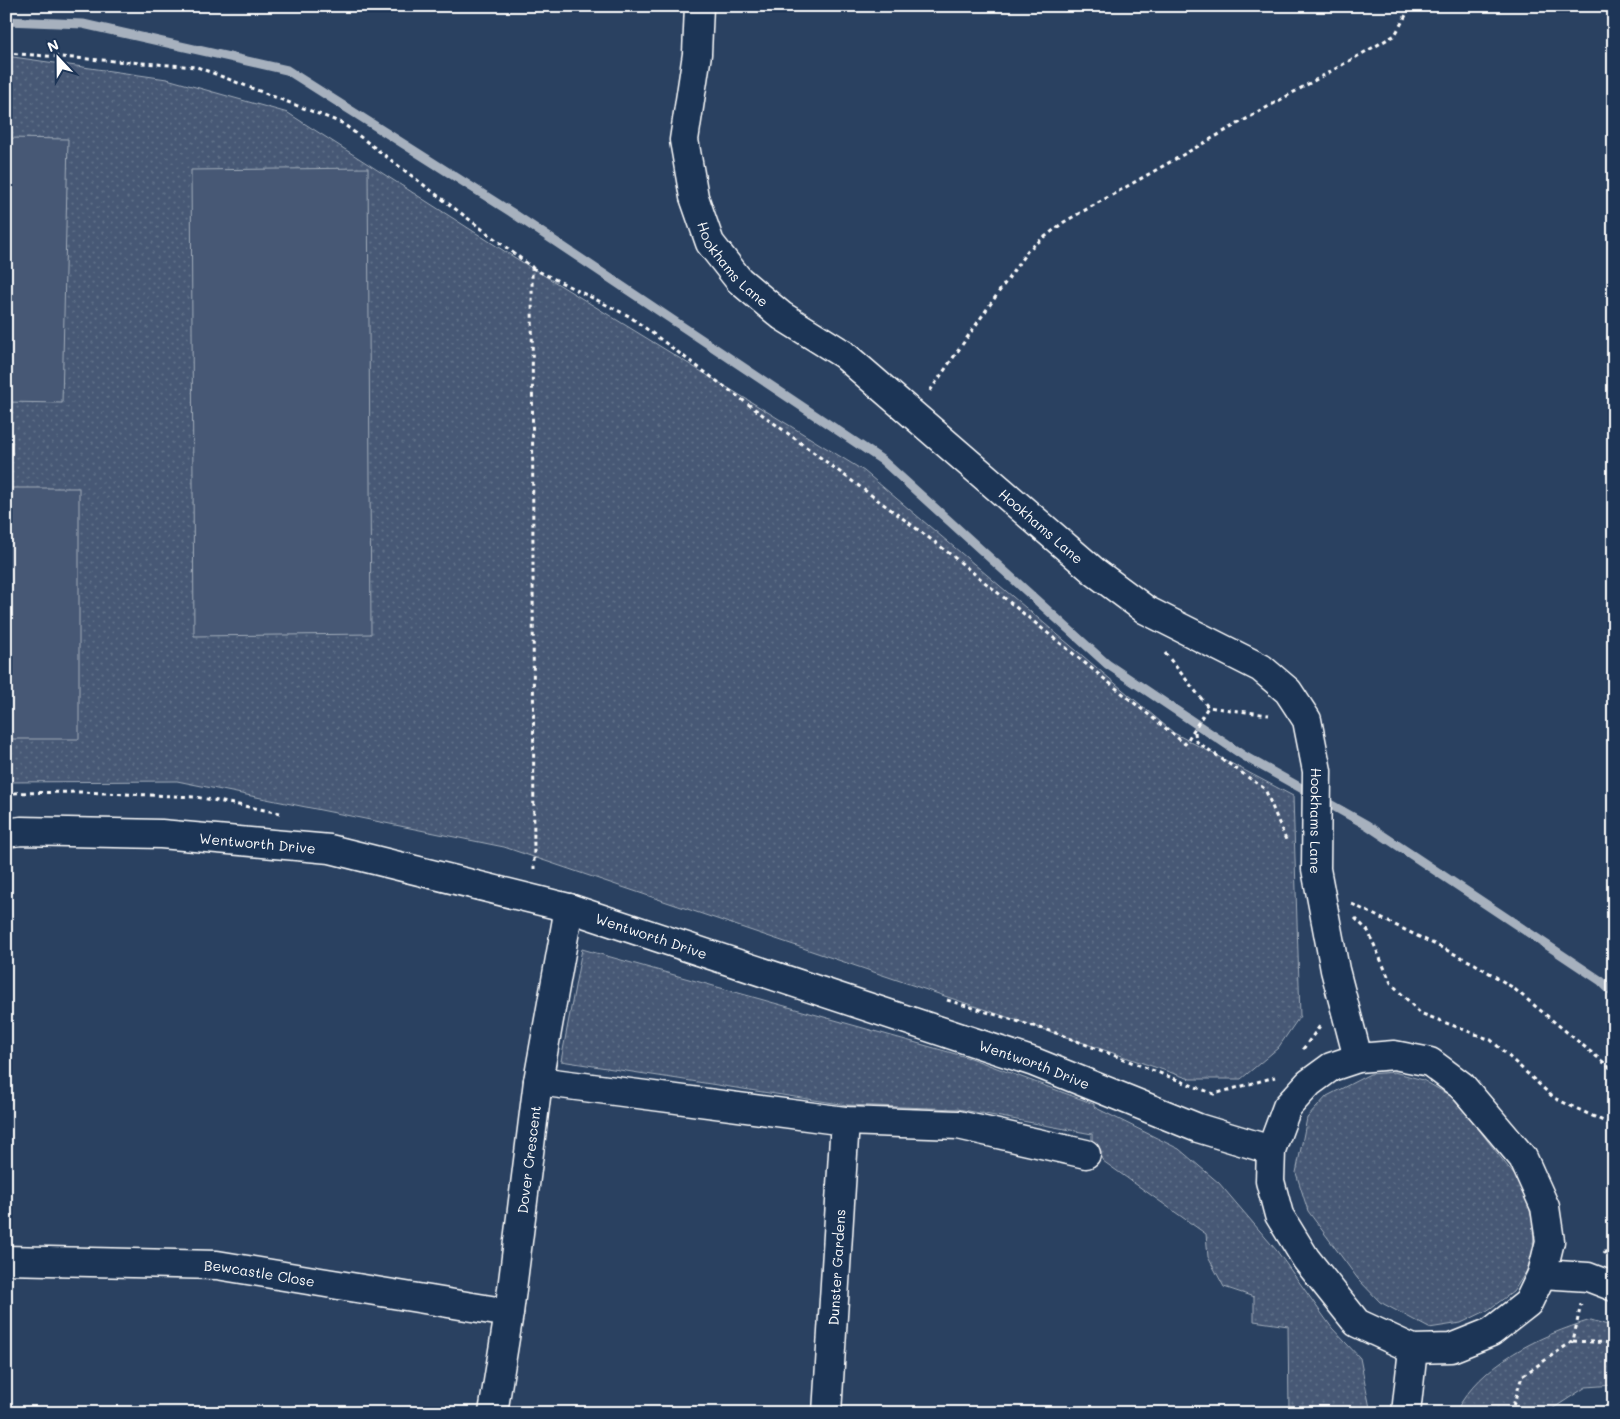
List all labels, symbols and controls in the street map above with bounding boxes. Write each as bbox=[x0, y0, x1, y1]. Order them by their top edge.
north arrow bbox=[32, 32, 82, 82]
text: N bbox=[44, 35, 61, 56]
street label: Hookhams Lane bbox=[694, 219, 773, 311]
street label: Hookhams Lane bbox=[995, 484, 1088, 567]
street label: Hookhams Lane bbox=[1306, 768, 1327, 875]
street label: Wentworth Drive bbox=[198, 828, 316, 857]
street label: Wentworth Drive bbox=[593, 908, 710, 963]
street label: Wentworth Drive bbox=[977, 1035, 1093, 1093]
street label: Dover Crescent bbox=[512, 1104, 544, 1215]
street label: Dunster Gardens bbox=[823, 1209, 849, 1326]
street label: Bewcastle Close bbox=[204, 1255, 316, 1290]

